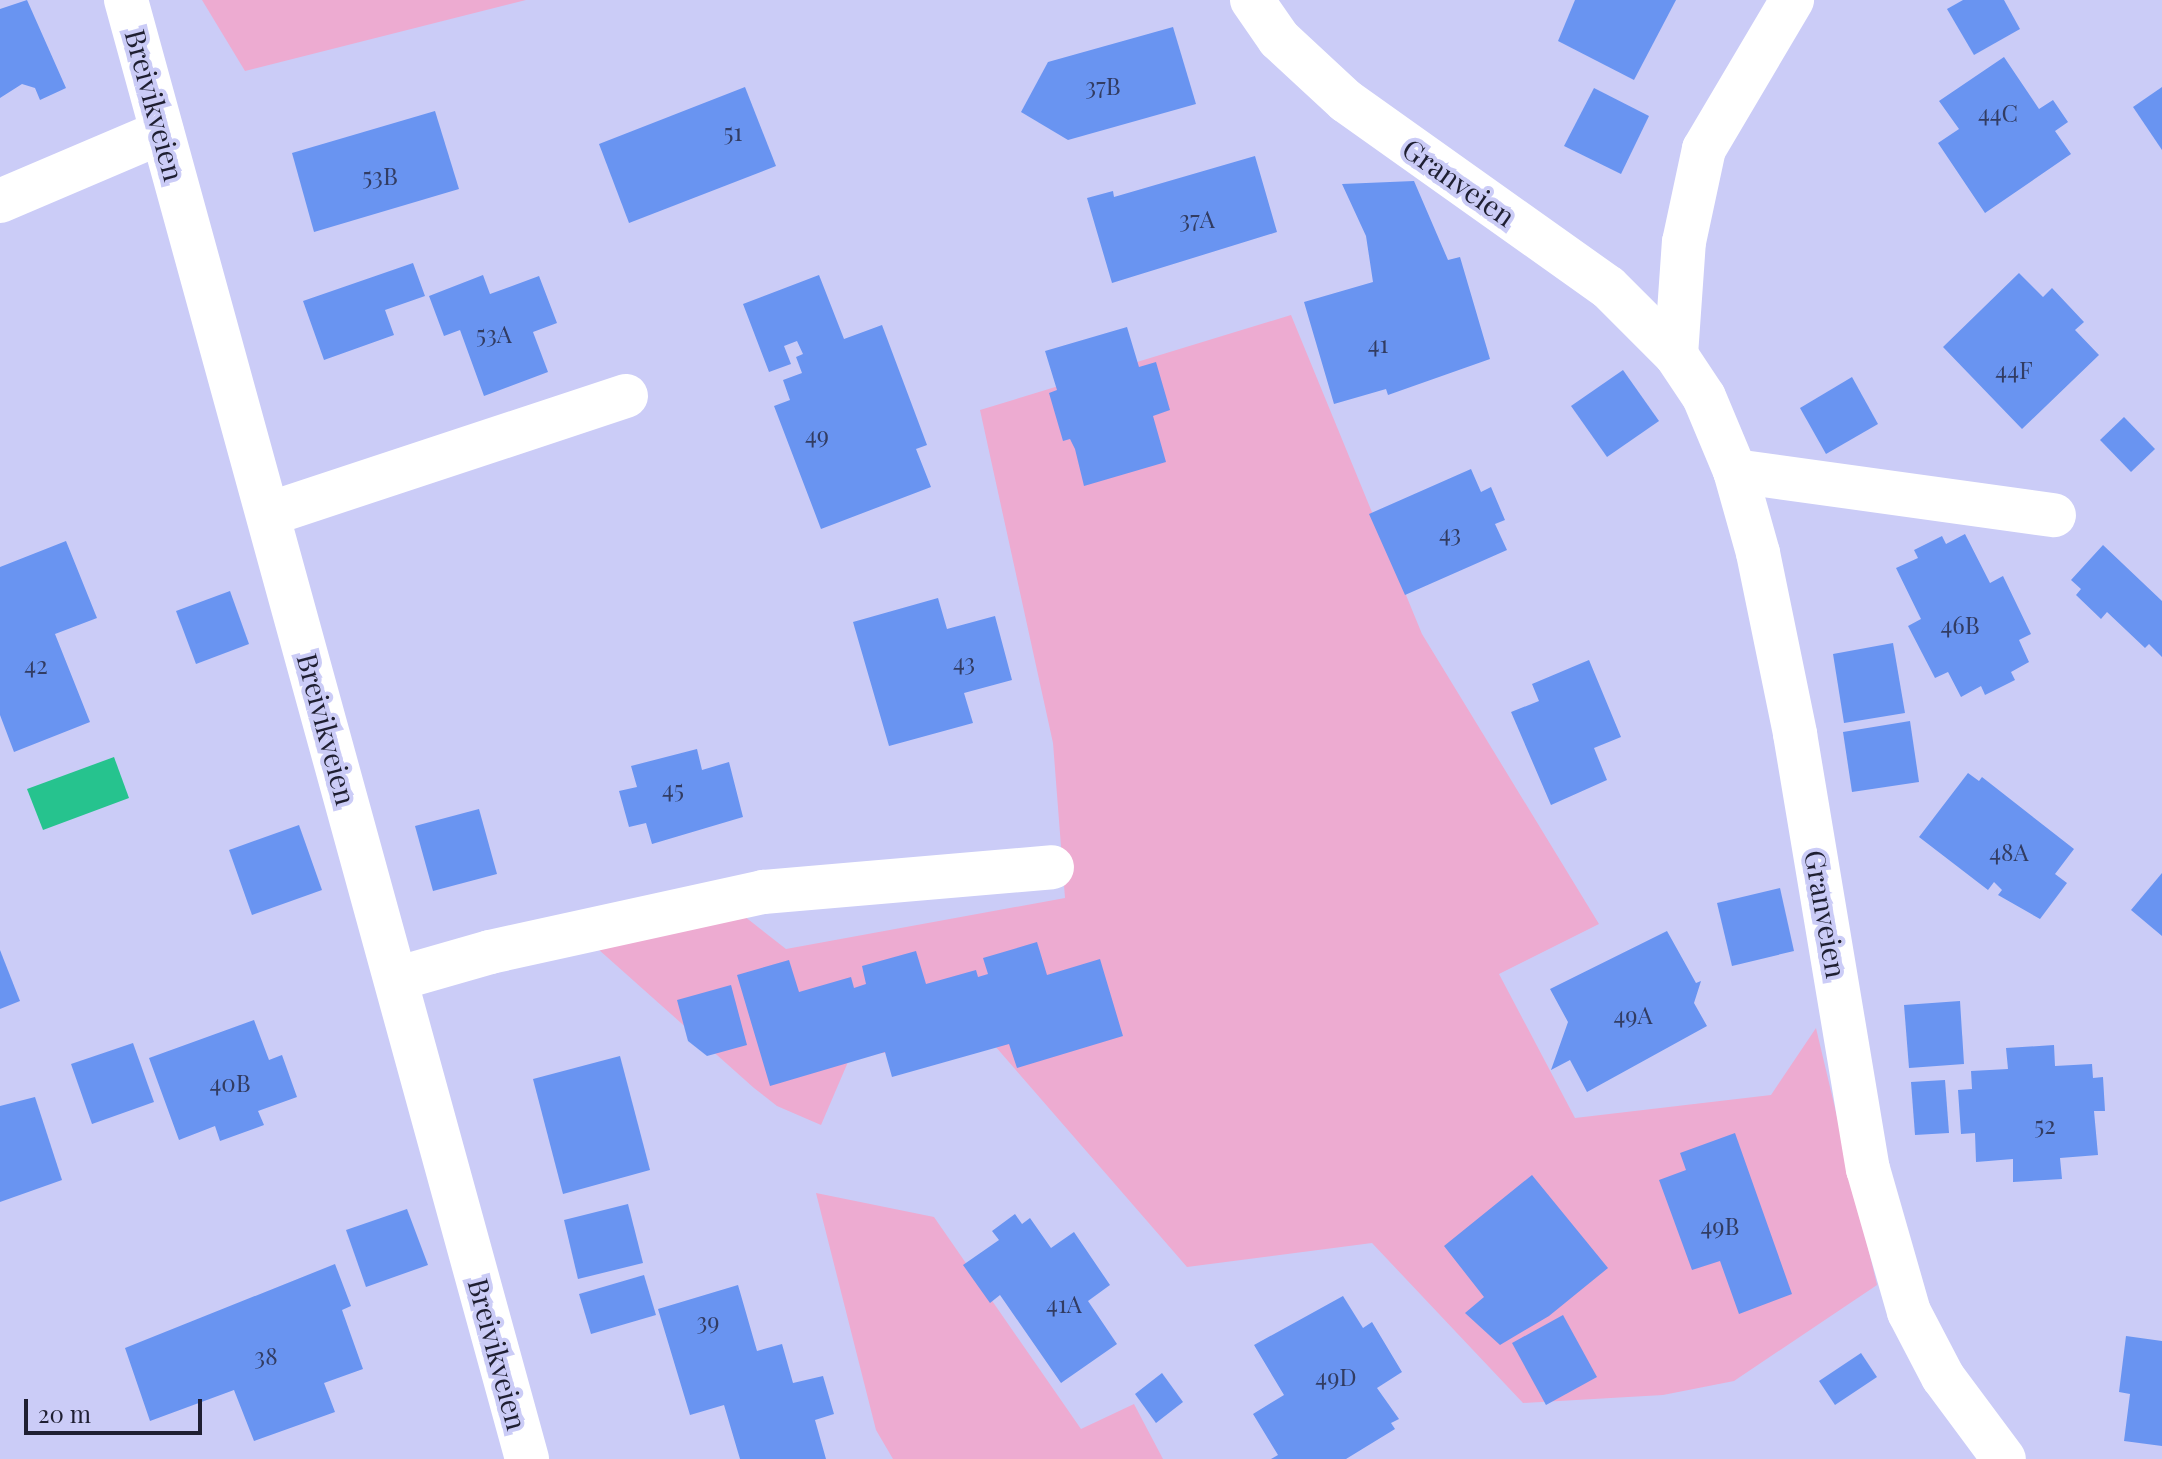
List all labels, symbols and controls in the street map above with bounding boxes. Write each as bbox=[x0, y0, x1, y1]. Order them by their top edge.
street label: Breivikveien bbox=[119, 26, 191, 184]
house number: 37B bbox=[1085, 72, 1121, 100]
house number: 44C bbox=[1978, 99, 2018, 127]
house number: 51 bbox=[724, 118, 742, 146]
street label: Granveien bbox=[1396, 131, 1522, 233]
house number: 53B bbox=[362, 162, 398, 190]
house number: 37A bbox=[1179, 205, 1215, 233]
house number: 53A bbox=[476, 320, 512, 348]
house number: 41 bbox=[1368, 330, 1388, 358]
house number: 44F bbox=[1995, 356, 2033, 384]
house number: 49 bbox=[805, 421, 829, 449]
house number: 43 bbox=[1439, 519, 1461, 547]
house number: 46B bbox=[1940, 611, 1980, 639]
house number: 43 bbox=[953, 648, 975, 676]
street label: Breivikveien bbox=[291, 650, 363, 808]
house number: 42 bbox=[24, 651, 48, 679]
house number: 45 bbox=[662, 775, 684, 803]
house number: 48A bbox=[1989, 838, 2029, 866]
street label: Granveien bbox=[1798, 847, 1854, 981]
house number: 49A bbox=[1613, 1001, 1653, 1029]
house number: 40B bbox=[209, 1069, 251, 1097]
house number: 52 bbox=[2034, 1111, 2056, 1139]
house number: 49B bbox=[1700, 1212, 1740, 1240]
street label: Breivikveien bbox=[462, 1275, 534, 1433]
house number: 41A bbox=[1046, 1290, 1082, 1318]
house number: 39 bbox=[696, 1307, 720, 1335]
house number: 38 bbox=[254, 1342, 278, 1370]
house number: 49D bbox=[1315, 1363, 1357, 1391]
scale bar bbox=[28, 1383, 206, 1433]
text: 20 m bbox=[38, 1397, 91, 1429]

